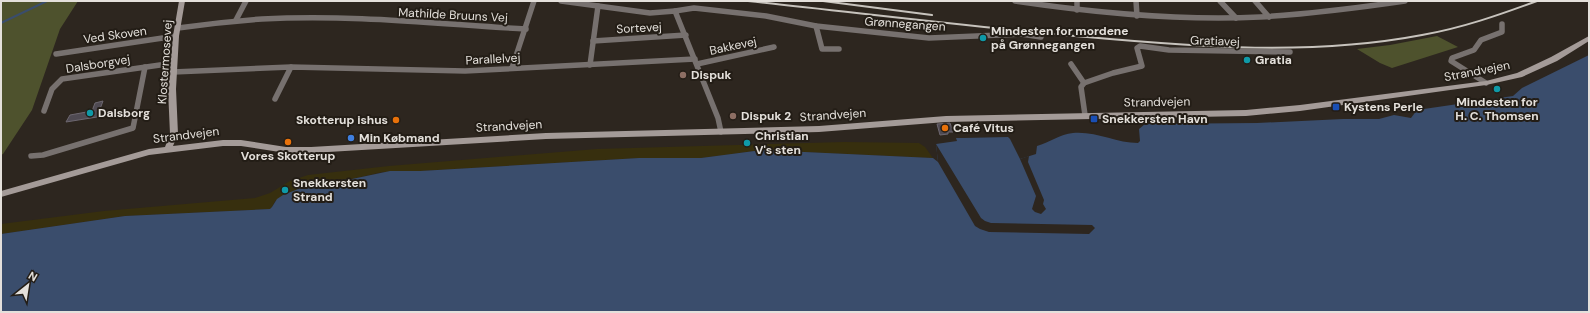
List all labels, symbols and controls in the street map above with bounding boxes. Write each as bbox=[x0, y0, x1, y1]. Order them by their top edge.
street label: Mathilde Bruuns Vej bbox=[398, 4, 508, 26]
street label: Grønnegangen bbox=[864, 13, 946, 35]
street label: Klostermosevej bbox=[154, 19, 176, 105]
street label: Sortevej bbox=[616, 19, 662, 37]
street label: Ved Skoven bbox=[82, 23, 148, 47]
place label: Mindesten for mordene på Grønnegangen bbox=[991, 23, 1129, 53]
street label: Gratiavej bbox=[1190, 32, 1240, 50]
street label: Bakkevej bbox=[708, 33, 758, 59]
marker: Mindesten for mordene på Grønnegangen bbox=[978, 33, 988, 43]
street label: Parallelvej bbox=[465, 50, 521, 68]
street label: Dalsborgvej bbox=[65, 51, 131, 77]
place label: Gratia bbox=[1255, 52, 1292, 68]
marker: Gratia bbox=[1242, 55, 1252, 65]
street label: Strandvejen bbox=[1443, 57, 1511, 85]
place label: Dispuk bbox=[691, 67, 731, 83]
marker: Dispuk bbox=[678, 70, 688, 80]
marker: Mindesten for H. C. Thomsen bbox=[1492, 84, 1502, 94]
street label: Strandvejen bbox=[1124, 93, 1190, 111]
place label: Mindesten for H. C. Thomsen bbox=[1455, 94, 1539, 124]
place label: Kystens Perle bbox=[1344, 99, 1423, 115]
marker: Kystens Perle bbox=[1331, 102, 1341, 112]
place label: Dalsborg bbox=[98, 105, 150, 121]
street label: Strandvejen bbox=[799, 105, 867, 125]
marker: Dalsborg bbox=[85, 108, 95, 118]
place label: Dispuk 2 bbox=[741, 108, 791, 124]
marker: Dispuk 2 bbox=[728, 111, 738, 121]
place label: Snekkersten Havn bbox=[1102, 111, 1208, 127]
place label: Skotterup ishus bbox=[296, 112, 388, 128]
marker: Snekkersten Havn bbox=[1089, 114, 1099, 124]
marker: Skotterup ishus bbox=[391, 115, 401, 125]
street label: Strandvejen bbox=[475, 116, 543, 136]
place label: Café Vitus bbox=[953, 120, 1014, 136]
street label: Strandvejen bbox=[152, 123, 220, 147]
marker: Café Vitus bbox=[940, 123, 950, 133]
place label: Christian V's sten bbox=[755, 128, 809, 158]
place label: Min Købmand bbox=[359, 130, 440, 146]
marker: Min Købmand bbox=[346, 133, 356, 143]
marker: Vores Skotterup bbox=[283, 137, 293, 147]
marker: Christian V's sten bbox=[742, 138, 752, 148]
place label: Vores Skotterup bbox=[241, 148, 335, 164]
place label: Snekkersten Strand bbox=[293, 175, 366, 205]
marker: Snekkersten Strand bbox=[280, 185, 290, 195]
north arrow bbox=[8, 265, 48, 305]
text: N bbox=[26, 268, 40, 284]

